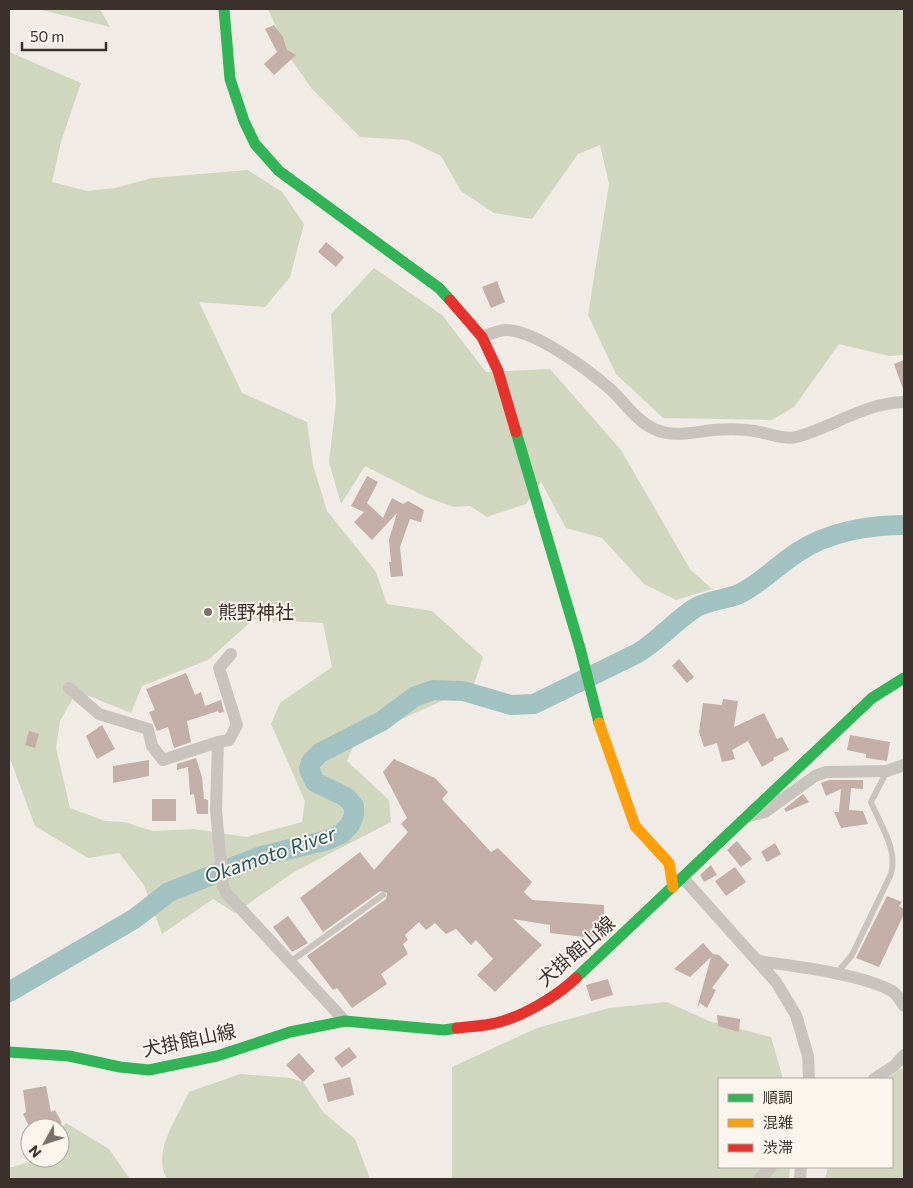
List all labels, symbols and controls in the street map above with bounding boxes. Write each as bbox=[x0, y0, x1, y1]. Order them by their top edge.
scale bar bbox=[22, 20, 106, 52]
text: 50 m bbox=[30, 27, 64, 45]
place label: 熊野神社 bbox=[218, 600, 294, 623]
marker: 熊野神社 bbox=[202, 606, 214, 618]
water label: Okamoto River bbox=[201, 820, 340, 888]
street label: 犬掛館山線 bbox=[532, 911, 619, 990]
street label: 犬掛館山線 bbox=[140, 1018, 238, 1061]
legend bbox=[718, 1078, 893, 1168]
text: 順調 bbox=[763, 1088, 793, 1106]
text: 混雑 bbox=[763, 1113, 793, 1131]
north arrow bbox=[20, 1118, 70, 1168]
text: 渋滞 bbox=[763, 1138, 793, 1156]
text: N bbox=[25, 1142, 45, 1161]

